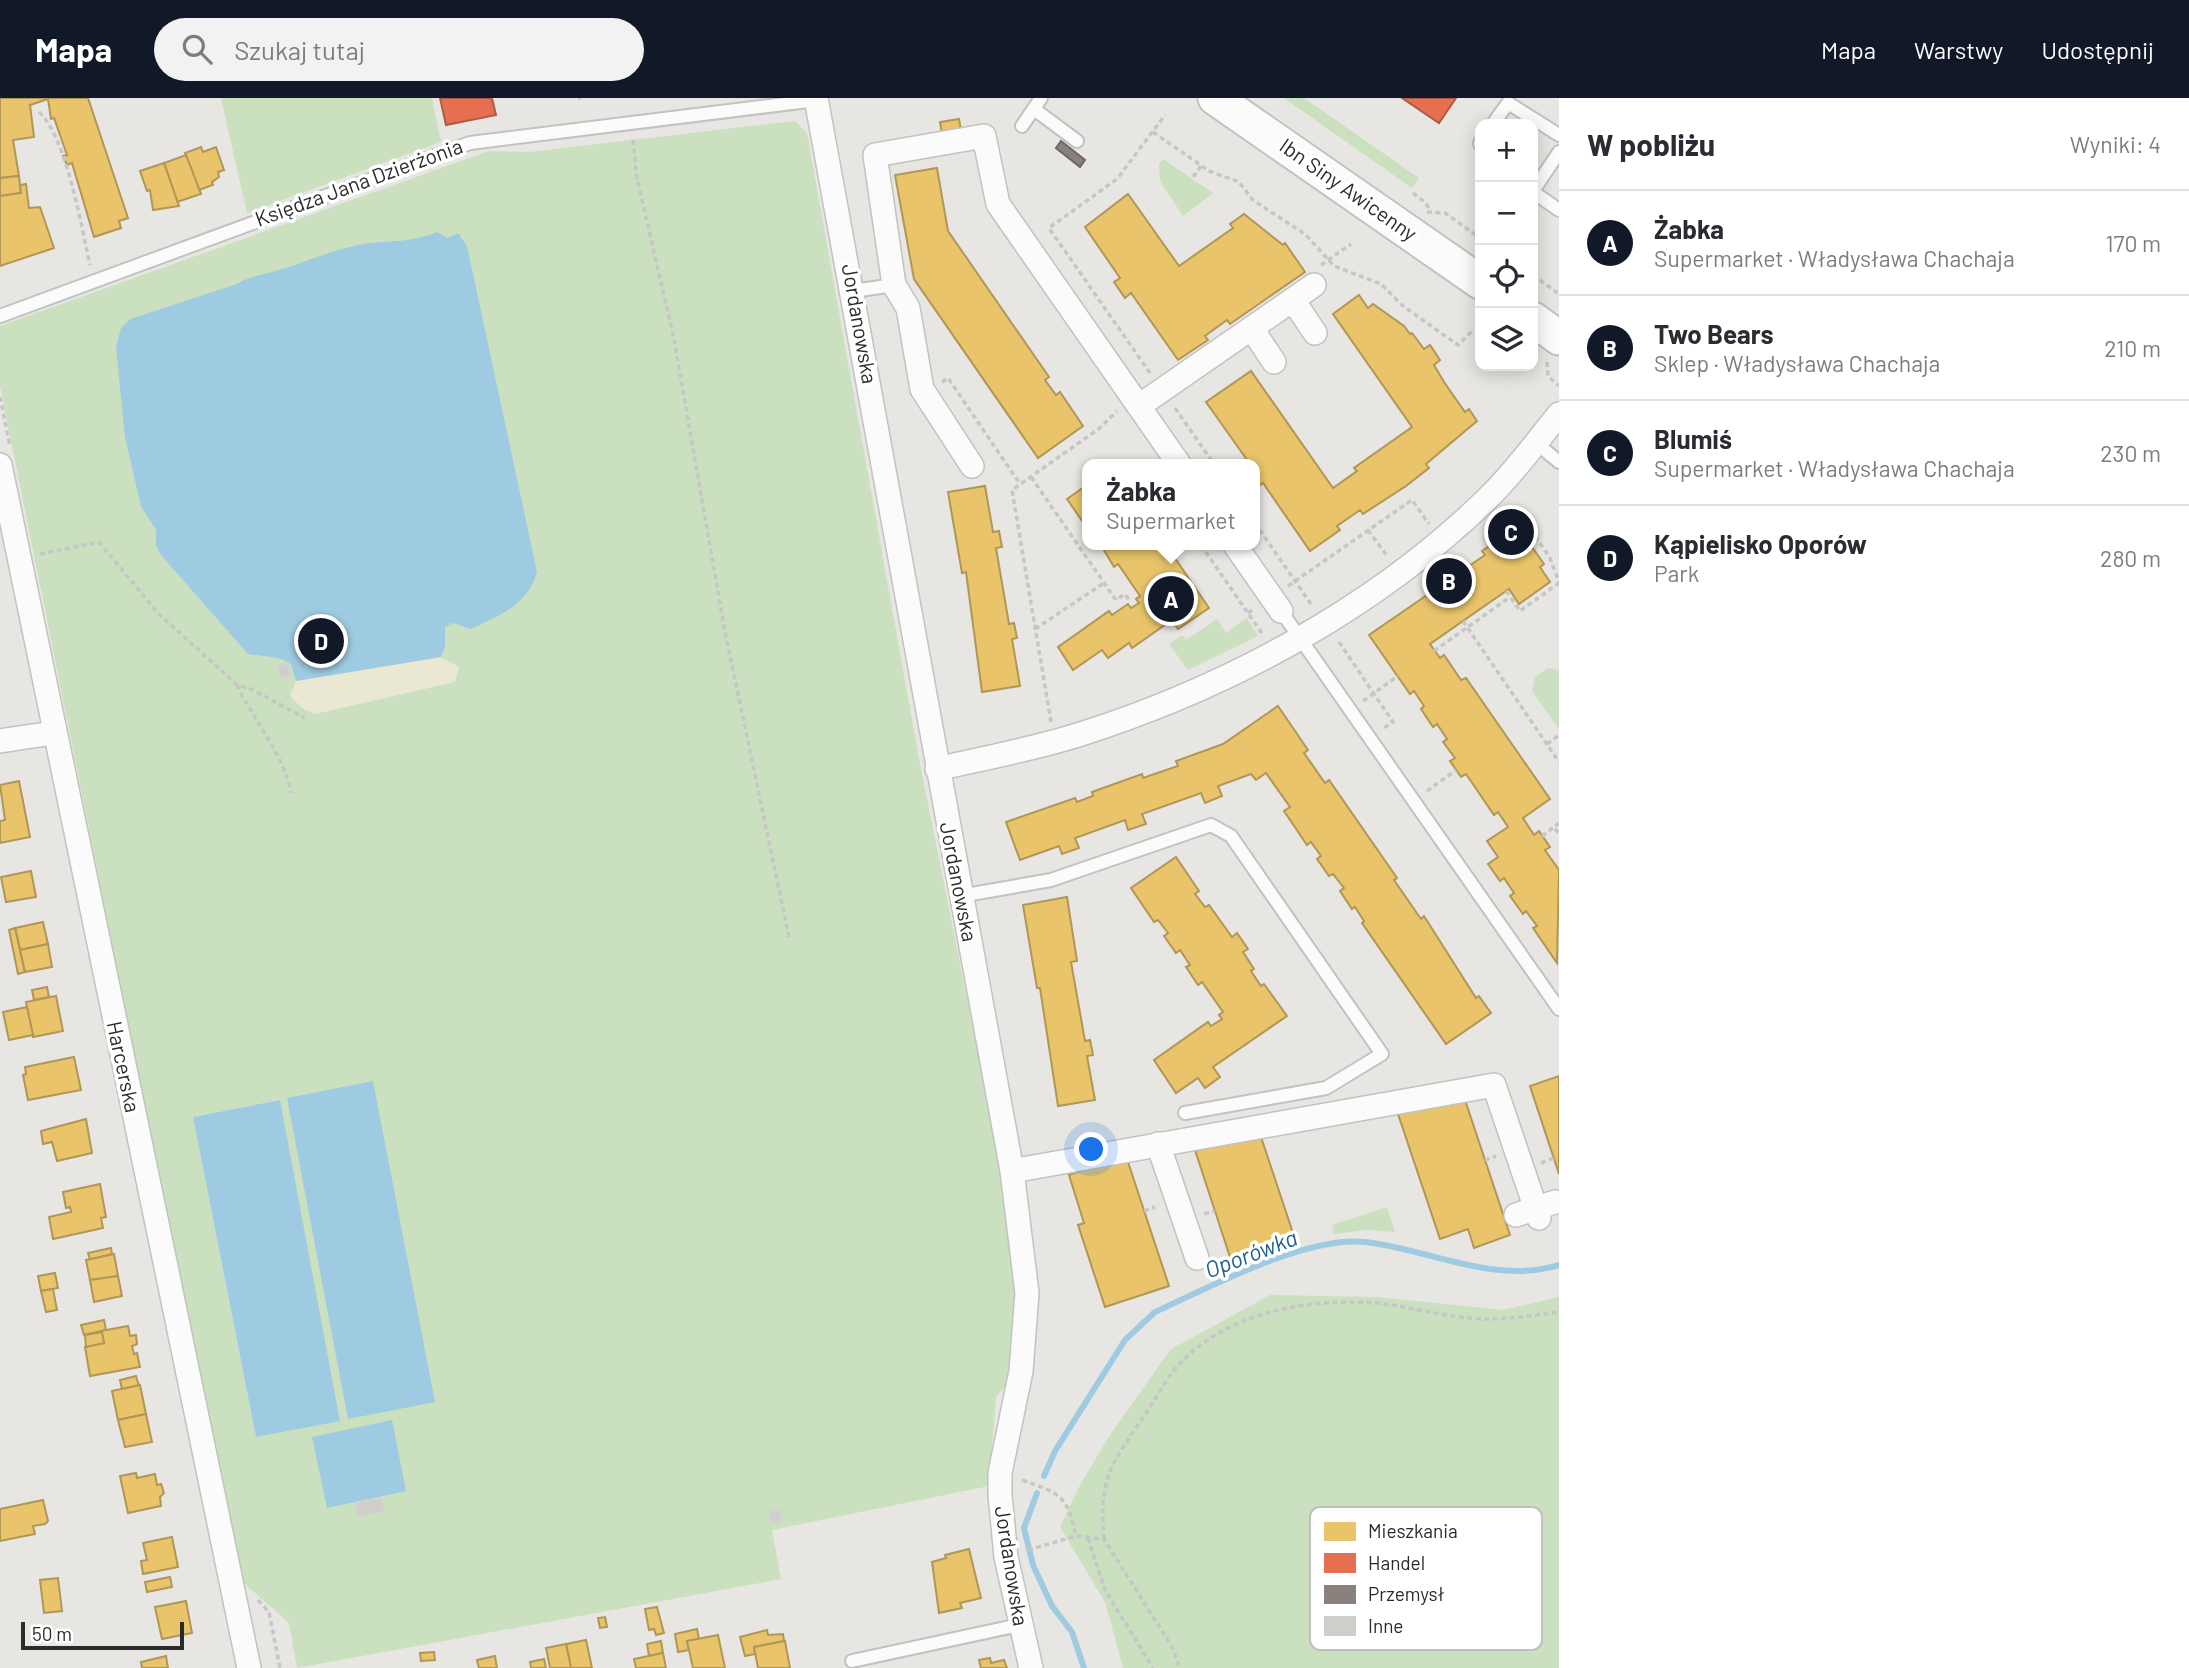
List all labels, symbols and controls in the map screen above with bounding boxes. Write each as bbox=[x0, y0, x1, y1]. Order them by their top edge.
search box bbox=[154, 18, 644, 81]
text: Mapa bbox=[35, 29, 112, 69]
icon: search bbox=[178, 30, 216, 68]
text: Szukaj tutaj bbox=[234, 34, 365, 65]
text: Mapa bbox=[1821, 35, 1876, 64]
text: Warstwy bbox=[1914, 35, 2003, 64]
text: Udostępnij bbox=[2041, 35, 2154, 64]
map controls bbox=[1475, 119, 1538, 371]
button: + bbox=[1475, 119, 1538, 182]
text: W pobliżu bbox=[1587, 126, 1715, 162]
text: Wyniki: 4 bbox=[2070, 130, 2161, 158]
street label: Księdza Jana Dzierżonia bbox=[251, 132, 466, 231]
street label: Ibn Siny Awicenny bbox=[1275, 132, 1423, 246]
button: − bbox=[1475, 182, 1538, 245]
text: Żabka bbox=[1654, 213, 1724, 244]
text: A bbox=[1602, 229, 1618, 257]
text: 170 m bbox=[2105, 229, 2161, 257]
text: Supermarket · Władysława Chachaja bbox=[1654, 244, 2015, 272]
button: locate bbox=[1475, 245, 1538, 308]
street label: Jordanowska bbox=[838, 262, 883, 386]
button: layers bbox=[1475, 308, 1538, 371]
text: Two Bears bbox=[1654, 318, 1774, 349]
text: B bbox=[1603, 334, 1617, 362]
text: 210 m bbox=[2104, 334, 2161, 362]
text: Sklep · Władysława Chachaja bbox=[1654, 349, 1940, 377]
text: Blumiś bbox=[1654, 423, 1732, 454]
text: C bbox=[1603, 439, 1617, 467]
text: 230 m bbox=[2100, 439, 2161, 467]
text: Supermarket · Władysława Chachaja bbox=[1654, 454, 2015, 482]
popup bbox=[1082, 459, 1260, 550]
text: Żabka bbox=[1106, 475, 1176, 506]
text: Supermarket bbox=[1106, 506, 1236, 534]
pin: C bbox=[1488, 506, 1534, 558]
text: Kąpielisko Oporów bbox=[1654, 528, 1867, 559]
text: D bbox=[1603, 544, 1617, 572]
text: 280 m bbox=[2100, 544, 2161, 572]
pin: B bbox=[1426, 555, 1472, 607]
text: Park bbox=[1654, 559, 1699, 587]
pin: A bbox=[1148, 573, 1194, 625]
pin: D bbox=[298, 615, 344, 667]
street label: Jordanowska bbox=[936, 820, 983, 944]
street label: Harcerska bbox=[103, 1019, 146, 1115]
your location bbox=[1074, 1132, 1108, 1166]
water label: Oporówka bbox=[1200, 1223, 1301, 1283]
street label: Jordanowska bbox=[991, 1504, 1034, 1628]
legend bbox=[1310, 1507, 1542, 1650]
text: Mieszkania bbox=[1368, 1519, 1458, 1542]
text: Handel bbox=[1368, 1551, 1425, 1574]
text: Przemysł bbox=[1368, 1582, 1445, 1605]
text: Inne bbox=[1368, 1614, 1403, 1637]
scale bar bbox=[21, 1619, 184, 1651]
text: 50 m bbox=[32, 1622, 72, 1645]

